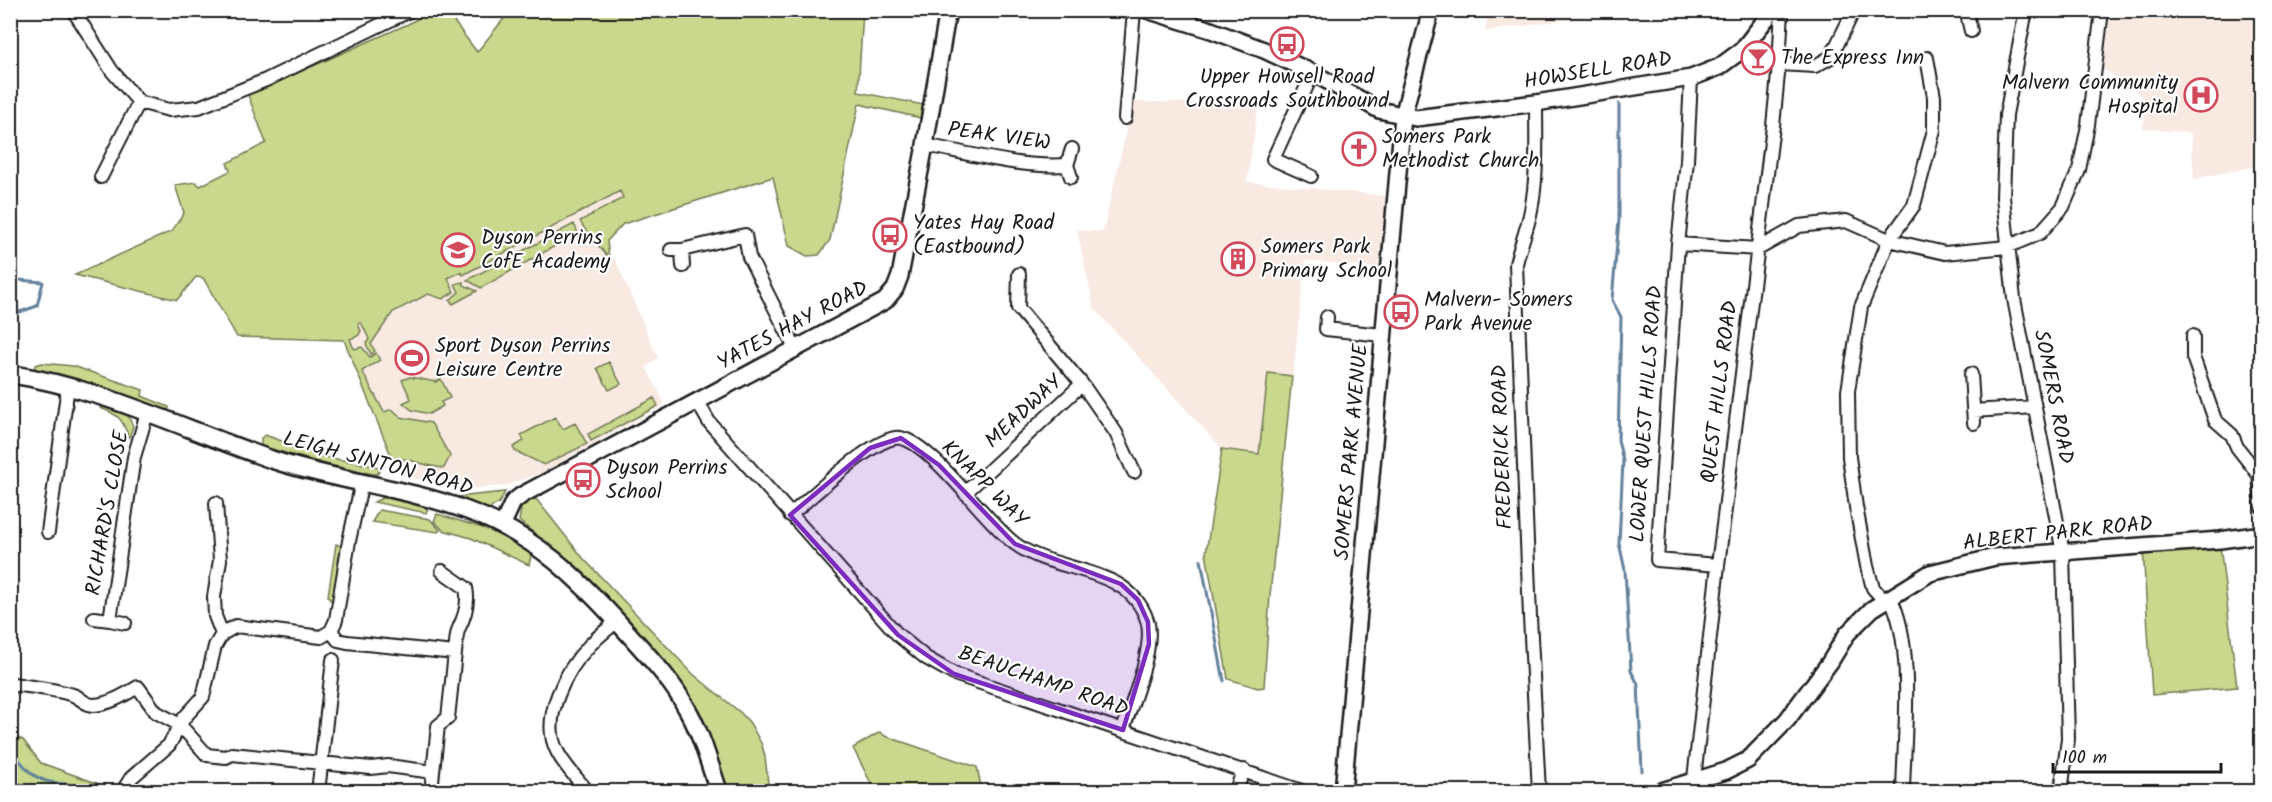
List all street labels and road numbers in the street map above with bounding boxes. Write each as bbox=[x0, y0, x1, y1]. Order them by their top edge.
street label: HOWSELL ROAD bbox=[1522, 43, 1674, 99]
street label: PEAK VIEW bbox=[945, 113, 1053, 161]
street label: YATES HAY ROAD bbox=[712, 272, 874, 380]
street label: LOWER QUEST HILLS ROAD bbox=[1622, 284, 1672, 544]
street label: QUEST HILLS ROAD bbox=[1692, 299, 1748, 485]
street label: SOMERS ROAD bbox=[2024, 327, 2082, 467]
street label: SOMERS PARK AVENUE bbox=[1326, 342, 1378, 562]
street label: FREDERICK ROAD bbox=[1484, 364, 1522, 530]
street label: MEADWAY bbox=[977, 366, 1071, 457]
street label: LEIGH SINTON ROAD bbox=[279, 423, 477, 505]
street label: RICHARD'S CLOSE bbox=[77, 427, 139, 598]
street label: KNAPP WAY bbox=[933, 433, 1036, 536]
street label: ALBERT PARK ROAD bbox=[1962, 508, 2154, 560]
street label: BEAUCHAMP ROAD bbox=[953, 637, 1133, 727]

